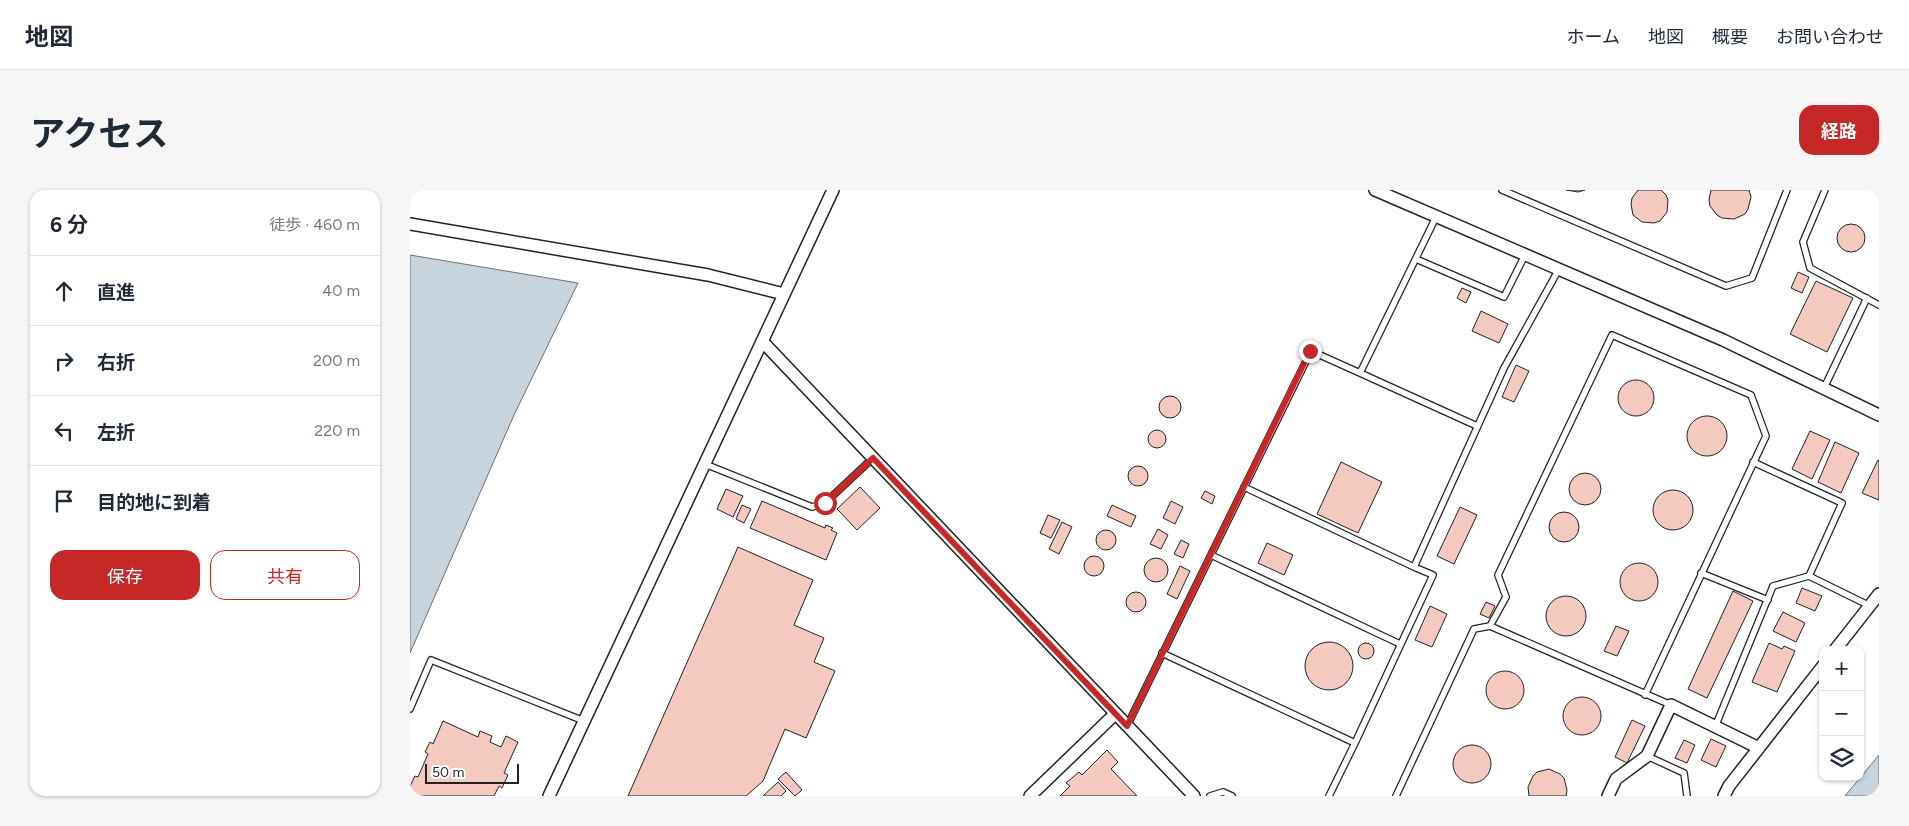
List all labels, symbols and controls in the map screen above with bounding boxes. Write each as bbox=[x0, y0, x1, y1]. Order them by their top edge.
text: 地図 bbox=[25, 22, 73, 51]
text: ホーム bbox=[1567, 26, 1620, 48]
text: 地図 bbox=[1648, 26, 1684, 48]
text: 概要 bbox=[1712, 26, 1748, 48]
text: お問い合わせ bbox=[1776, 26, 1884, 48]
button: 経路 bbox=[1799, 105, 1879, 155]
text: アクセス bbox=[30, 113, 168, 155]
text: 6 分 bbox=[50, 212, 88, 237]
text: 徒歩 · 460 m bbox=[269, 215, 360, 234]
icon: ahead bbox=[50, 277, 78, 305]
text: 直進 bbox=[97, 281, 135, 304]
text: 40 m bbox=[322, 281, 360, 300]
route end bbox=[1299, 340, 1322, 363]
icon: right bbox=[50, 347, 78, 375]
text: 右折 bbox=[97, 351, 135, 374]
text: 200 m bbox=[313, 351, 360, 370]
icon: left bbox=[50, 417, 78, 445]
text: 左折 bbox=[97, 421, 135, 444]
text: 220 m bbox=[314, 421, 360, 440]
icon: arrive bbox=[50, 487, 78, 515]
text: 目的地に到着 bbox=[97, 491, 211, 514]
route start bbox=[814, 492, 837, 515]
button: 保存 bbox=[50, 550, 200, 600]
button: 共有 bbox=[210, 550, 360, 600]
map controls bbox=[1819, 646, 1864, 781]
button: + bbox=[1819, 646, 1864, 691]
button: − bbox=[1819, 691, 1864, 736]
button: layers bbox=[1819, 736, 1864, 781]
scale bar bbox=[425, 761, 519, 784]
text: 50 m bbox=[432, 764, 464, 781]

